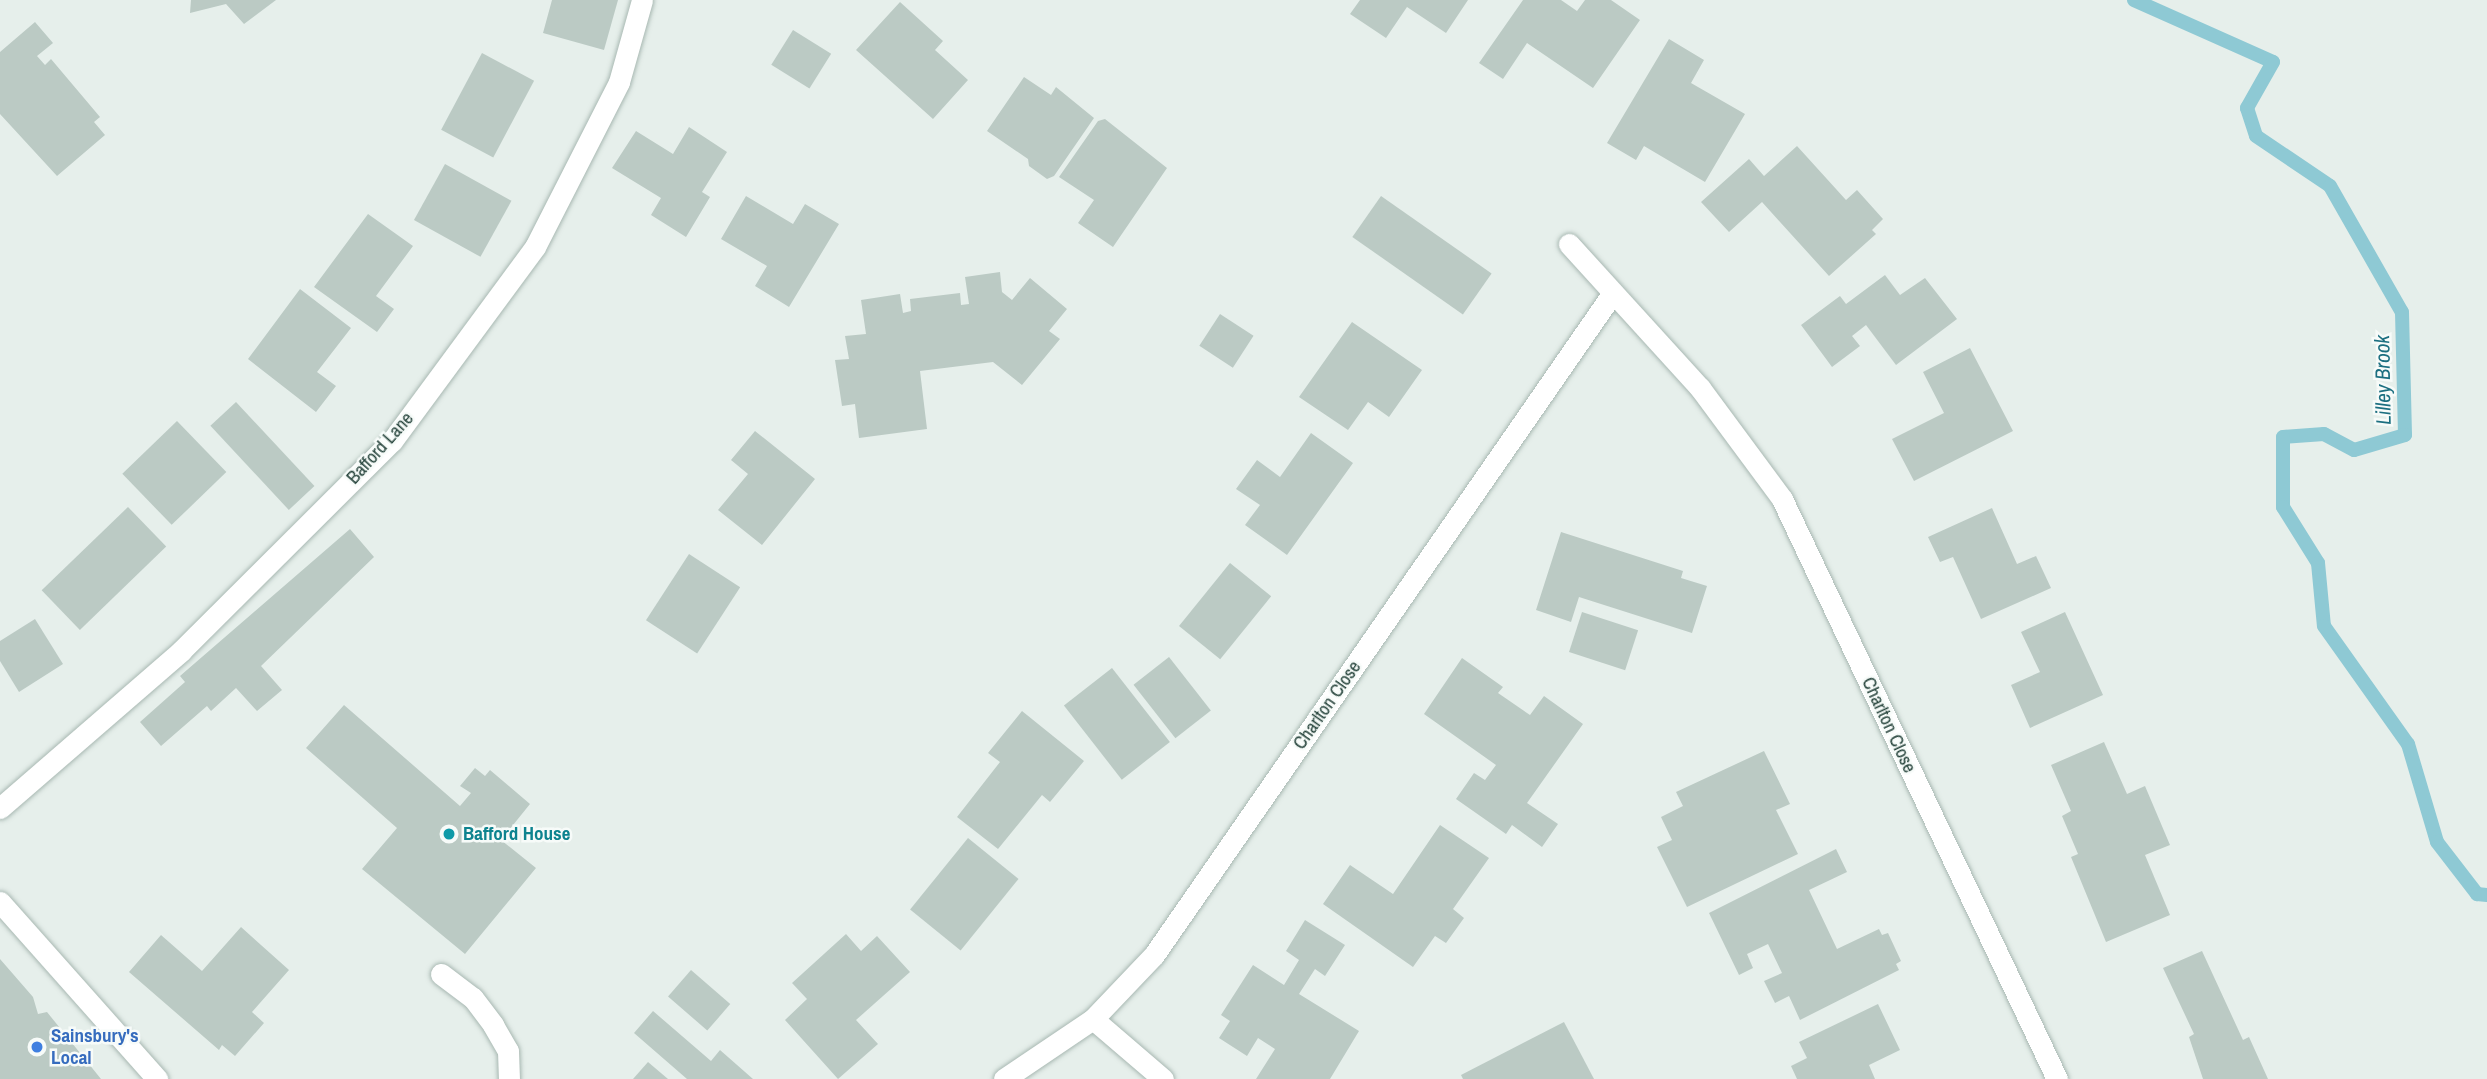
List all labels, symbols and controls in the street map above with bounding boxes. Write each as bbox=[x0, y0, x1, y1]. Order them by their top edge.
water label: Lilley Brook bbox=[2370, 335, 2396, 425]
street label: Bafford Lane bbox=[342, 407, 418, 489]
street label: Charlton Close bbox=[1288, 656, 1366, 754]
street label: Charlton Close bbox=[1857, 673, 1921, 777]
place label: Bafford House bbox=[463, 823, 570, 845]
marker: Bafford House bbox=[441, 826, 457, 842]
place label: Sainsbury's Local bbox=[51, 1025, 139, 1069]
marker: Sainsbury's Local bbox=[29, 1039, 45, 1055]

